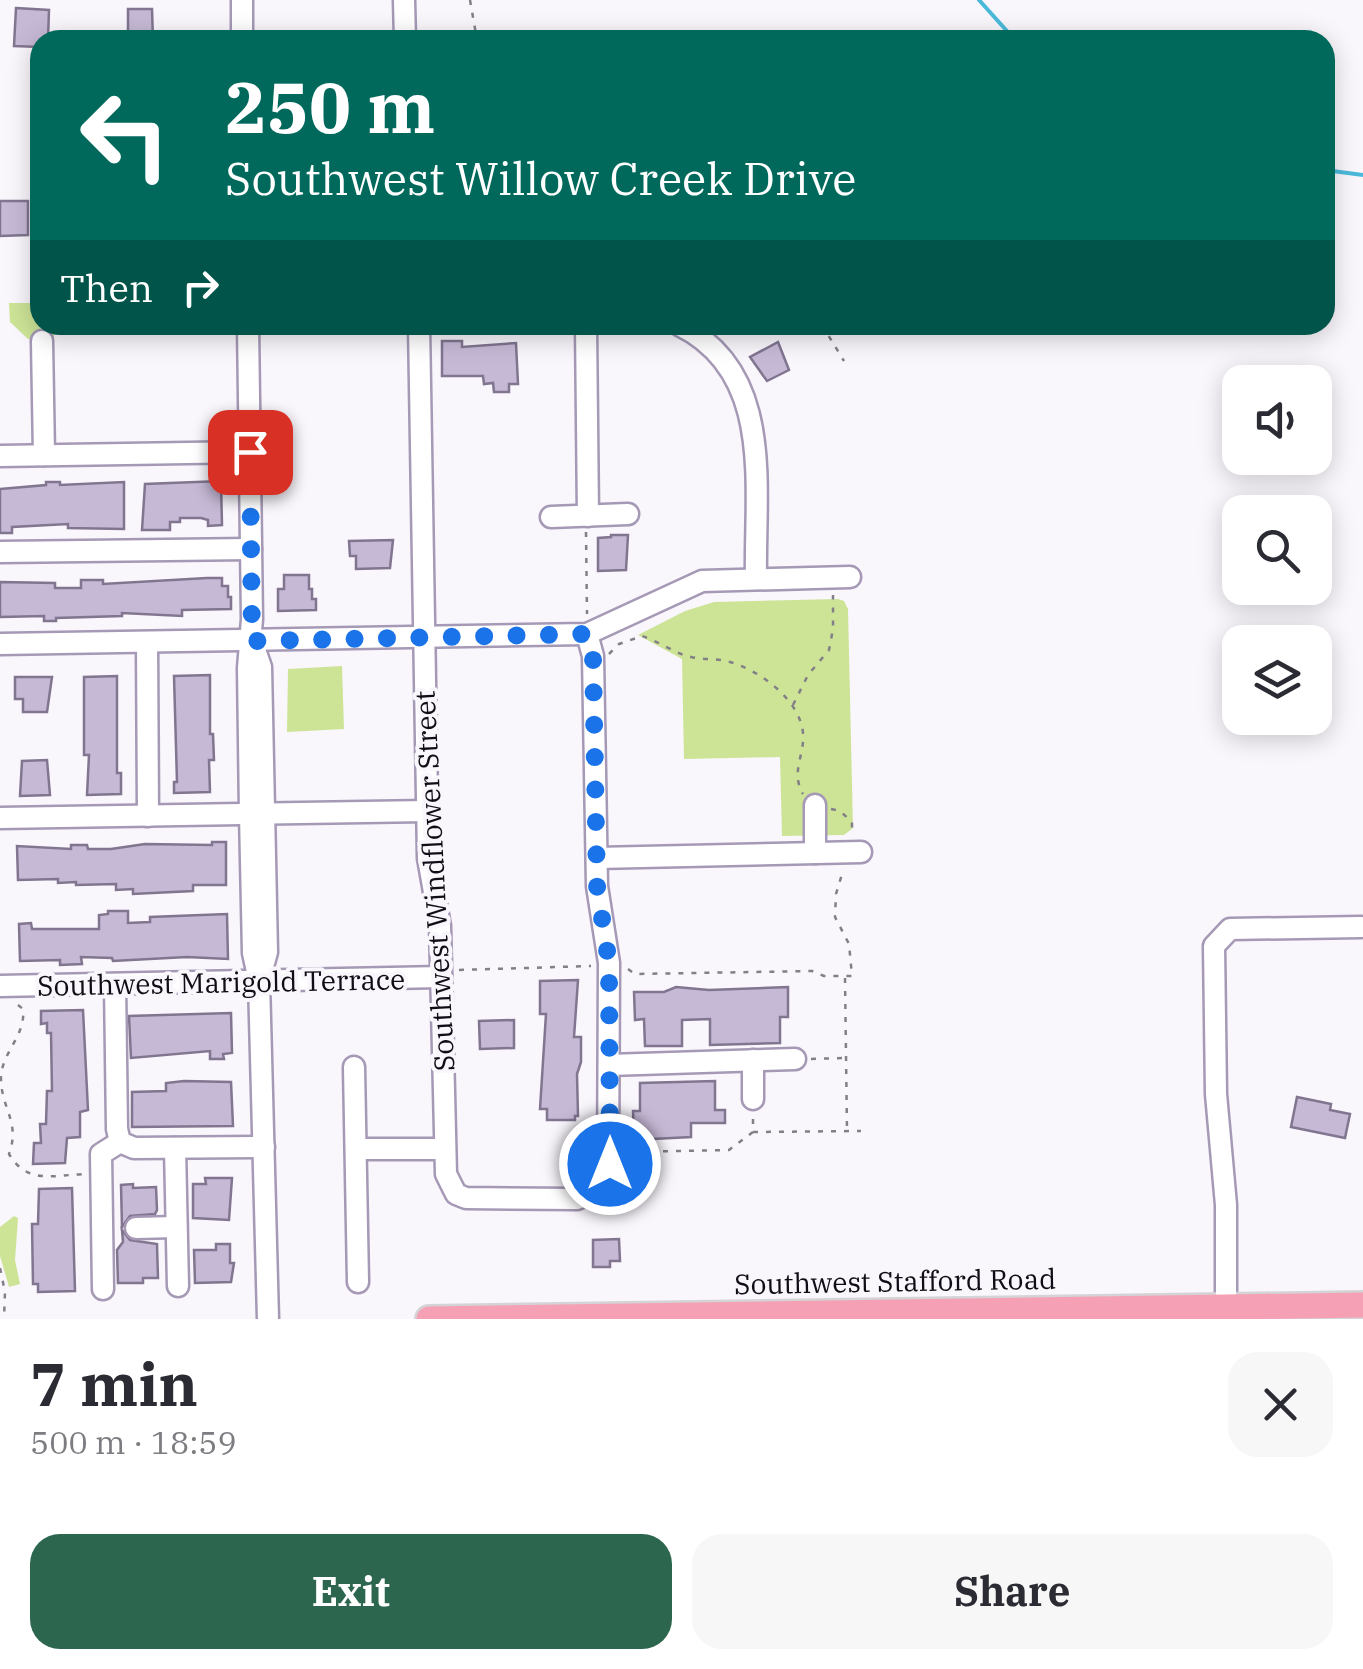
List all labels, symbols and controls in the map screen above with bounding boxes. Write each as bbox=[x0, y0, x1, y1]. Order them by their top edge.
text: 250 m bbox=[225, 61, 435, 152]
icon: left bbox=[60, 70, 190, 200]
text: Southwest Willow Creek Drive bbox=[225, 149, 857, 207]
icon: right bbox=[173, 260, 228, 315]
text: Then bbox=[60, 263, 153, 312]
map controls bbox=[1222, 365, 1332, 735]
button: sound bbox=[1222, 365, 1332, 475]
pin bbox=[208, 410, 293, 495]
icon: arrive bbox=[223, 425, 278, 480]
button: search bbox=[1222, 495, 1332, 605]
button: layers bbox=[1222, 625, 1332, 735]
street label: Southwest Windflower Street bbox=[406, 690, 462, 1072]
street label: Southwest Marigold Terrace bbox=[37, 960, 405, 1004]
position arrow bbox=[558, 1112, 662, 1216]
street label: Southwest Stafford Road bbox=[734, 1260, 1056, 1302]
text: 7 min bbox=[30, 1344, 198, 1423]
button: close bbox=[1228, 1352, 1333, 1457]
text: 500 m · 18:59 bbox=[30, 1421, 237, 1463]
button: Exit bbox=[30, 1534, 672, 1649]
button: Share bbox=[692, 1534, 1333, 1649]

